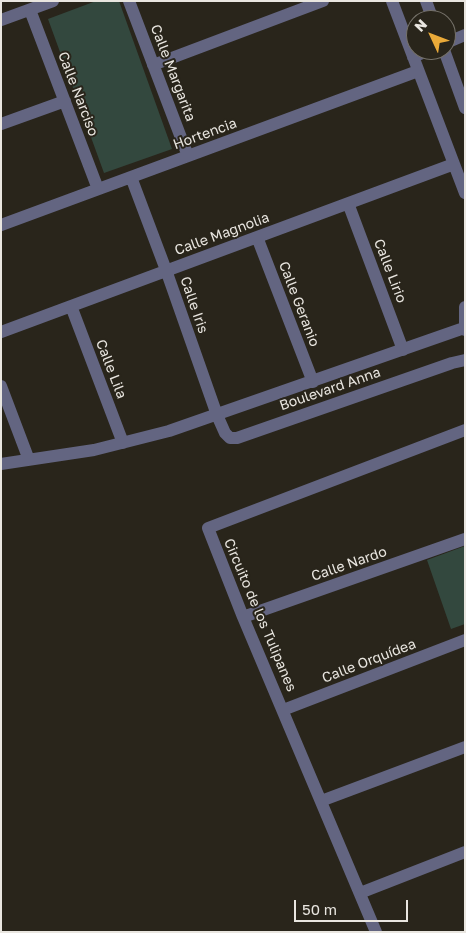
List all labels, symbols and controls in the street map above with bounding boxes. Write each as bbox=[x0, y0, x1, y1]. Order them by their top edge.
north arrow bbox=[406, 10, 456, 60]
text: N bbox=[411, 15, 430, 35]
street label: Calle Margarita bbox=[147, 22, 199, 124]
street label: Calle Narciso bbox=[54, 49, 102, 139]
street label: Hortencia bbox=[171, 115, 239, 153]
street label: Calle Magnolia bbox=[172, 209, 272, 259]
street label: Calle Lirio bbox=[370, 237, 410, 305]
street label: Calle Geranio bbox=[275, 259, 323, 349]
street label: Calle Iris bbox=[176, 274, 212, 336]
street label: Calle Lila bbox=[92, 337, 130, 401]
street label: Boulevard Anna bbox=[277, 364, 383, 414]
street label: Circuito de los Tulipanes bbox=[220, 536, 300, 694]
street label: Calle Nardo bbox=[309, 543, 389, 585]
street label: Calle Orquídea bbox=[320, 635, 418, 687]
scale bar bbox=[296, 890, 410, 922]
text: 50 m bbox=[302, 900, 337, 918]

